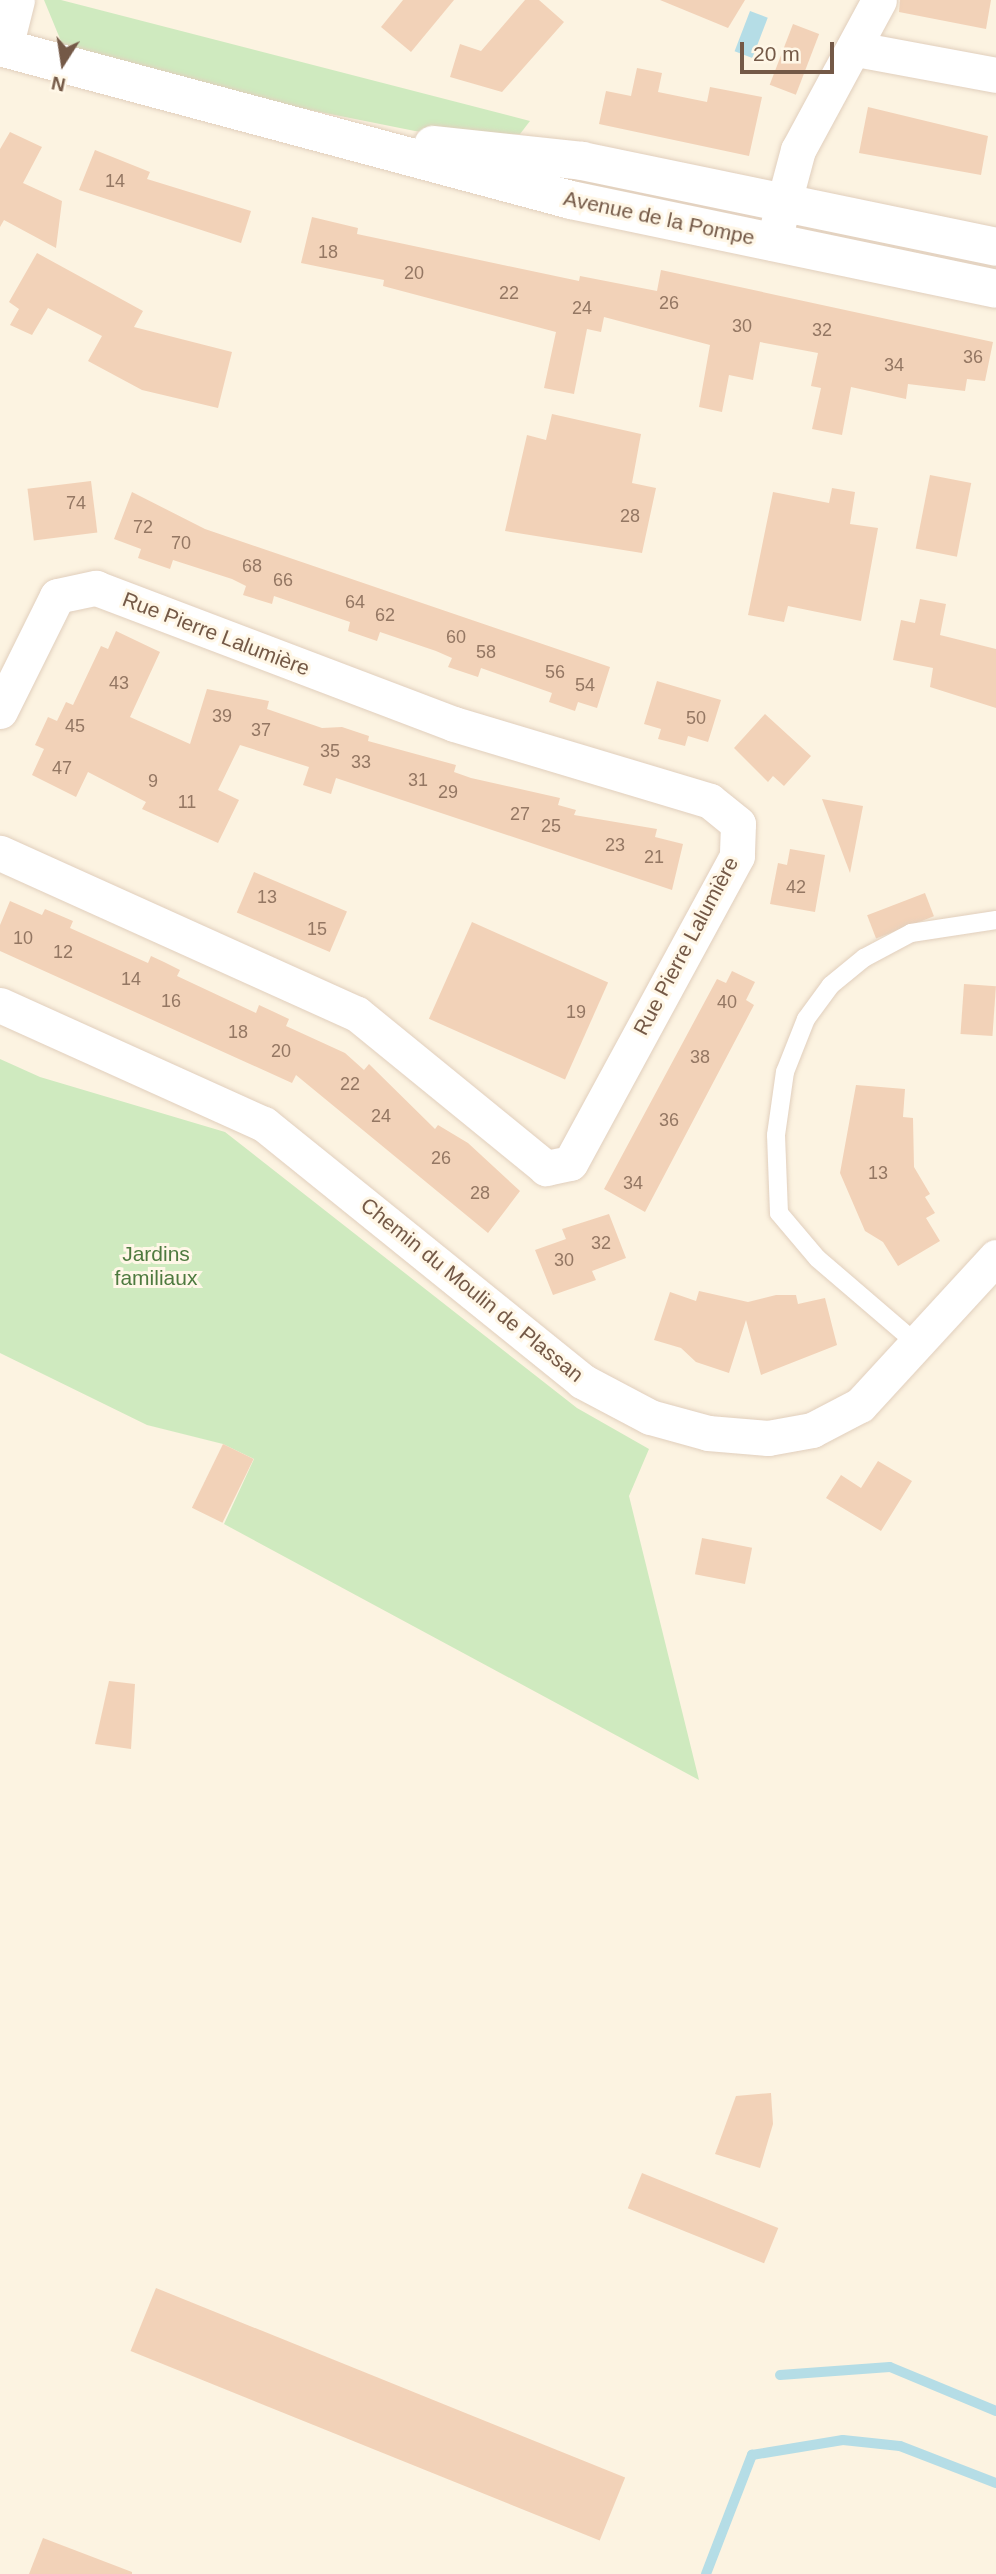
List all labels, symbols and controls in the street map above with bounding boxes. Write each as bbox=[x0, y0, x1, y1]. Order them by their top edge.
north arrow bbox=[28, 28, 98, 98]
scale bar bbox=[744, 28, 838, 72]
text: 20 m bbox=[753, 42, 800, 65]
text: N bbox=[50, 72, 67, 96]
house number: 14 bbox=[105, 170, 125, 192]
street label: Avenue de la Pompe bbox=[561, 185, 757, 251]
house number: 18 bbox=[318, 241, 338, 263]
house number: 20 bbox=[404, 262, 424, 284]
house number: 22 bbox=[499, 282, 519, 304]
house number: 26 bbox=[659, 292, 679, 314]
house number: 24 bbox=[572, 297, 592, 319]
house number: 30 bbox=[732, 315, 752, 337]
house number: 32 bbox=[812, 319, 832, 341]
house number: 36 bbox=[963, 346, 983, 368]
house number: 34 bbox=[884, 354, 904, 376]
house number: 74 bbox=[66, 492, 86, 514]
house number: 28 bbox=[620, 505, 640, 527]
house number: 72 bbox=[133, 516, 153, 538]
house number: 70 bbox=[171, 532, 191, 554]
house number: 68 bbox=[242, 555, 262, 577]
house number: 66 bbox=[273, 569, 293, 591]
street label: Rue Pierre Lalumière bbox=[119, 587, 313, 681]
house number: 64 bbox=[345, 591, 365, 613]
house number: 62 bbox=[375, 604, 395, 626]
house number: 60 bbox=[446, 626, 466, 648]
house number: 58 bbox=[476, 641, 496, 663]
house number: 56 bbox=[545, 661, 565, 683]
house number: 43 bbox=[109, 672, 129, 694]
house number: 54 bbox=[575, 674, 595, 696]
house number: 39 bbox=[212, 705, 232, 727]
house number: 50 bbox=[686, 707, 706, 729]
house number: 45 bbox=[65, 715, 85, 737]
house number: 37 bbox=[251, 719, 271, 741]
house number: 35 bbox=[320, 740, 340, 762]
house number: 33 bbox=[351, 751, 371, 773]
house number: 47 bbox=[52, 757, 72, 779]
house number: 31 bbox=[408, 769, 428, 791]
house number: 9 bbox=[148, 770, 158, 792]
house number: 29 bbox=[438, 781, 458, 803]
house number: 11 bbox=[178, 791, 196, 813]
house number: 27 bbox=[510, 803, 530, 825]
house number: 25 bbox=[541, 815, 561, 837]
house number: 23 bbox=[605, 834, 625, 856]
house number: 21 bbox=[644, 846, 664, 868]
street label: Rue Pierre Lalumière bbox=[628, 852, 744, 1040]
house number: 42 bbox=[786, 876, 806, 898]
house number: 13 bbox=[257, 886, 277, 908]
house number: 15 bbox=[307, 918, 327, 940]
house number: 10 bbox=[13, 927, 33, 949]
house number: 12 bbox=[53, 941, 73, 963]
house number: 14 bbox=[121, 968, 141, 990]
house number: 16 bbox=[161, 990, 181, 1012]
house number: 40 bbox=[717, 991, 737, 1013]
house number: 19 bbox=[566, 1001, 586, 1023]
house number: 18 bbox=[228, 1021, 248, 1043]
house number: 20 bbox=[271, 1040, 291, 1062]
house number: 38 bbox=[690, 1046, 710, 1068]
house number: 22 bbox=[340, 1073, 360, 1095]
house number: 24 bbox=[371, 1105, 391, 1127]
house number: 36 bbox=[659, 1109, 679, 1131]
house number: 26 bbox=[431, 1147, 451, 1169]
house number: 13 bbox=[868, 1162, 888, 1184]
house number: 34 bbox=[623, 1172, 643, 1194]
house number: 28 bbox=[470, 1182, 490, 1204]
street label: Chemin du Moulin de Plassan bbox=[356, 1192, 588, 1388]
house number: 32 bbox=[591, 1232, 611, 1254]
park label: Jardins familiaux bbox=[115, 1241, 197, 1291]
house number: 30 bbox=[554, 1249, 574, 1271]

